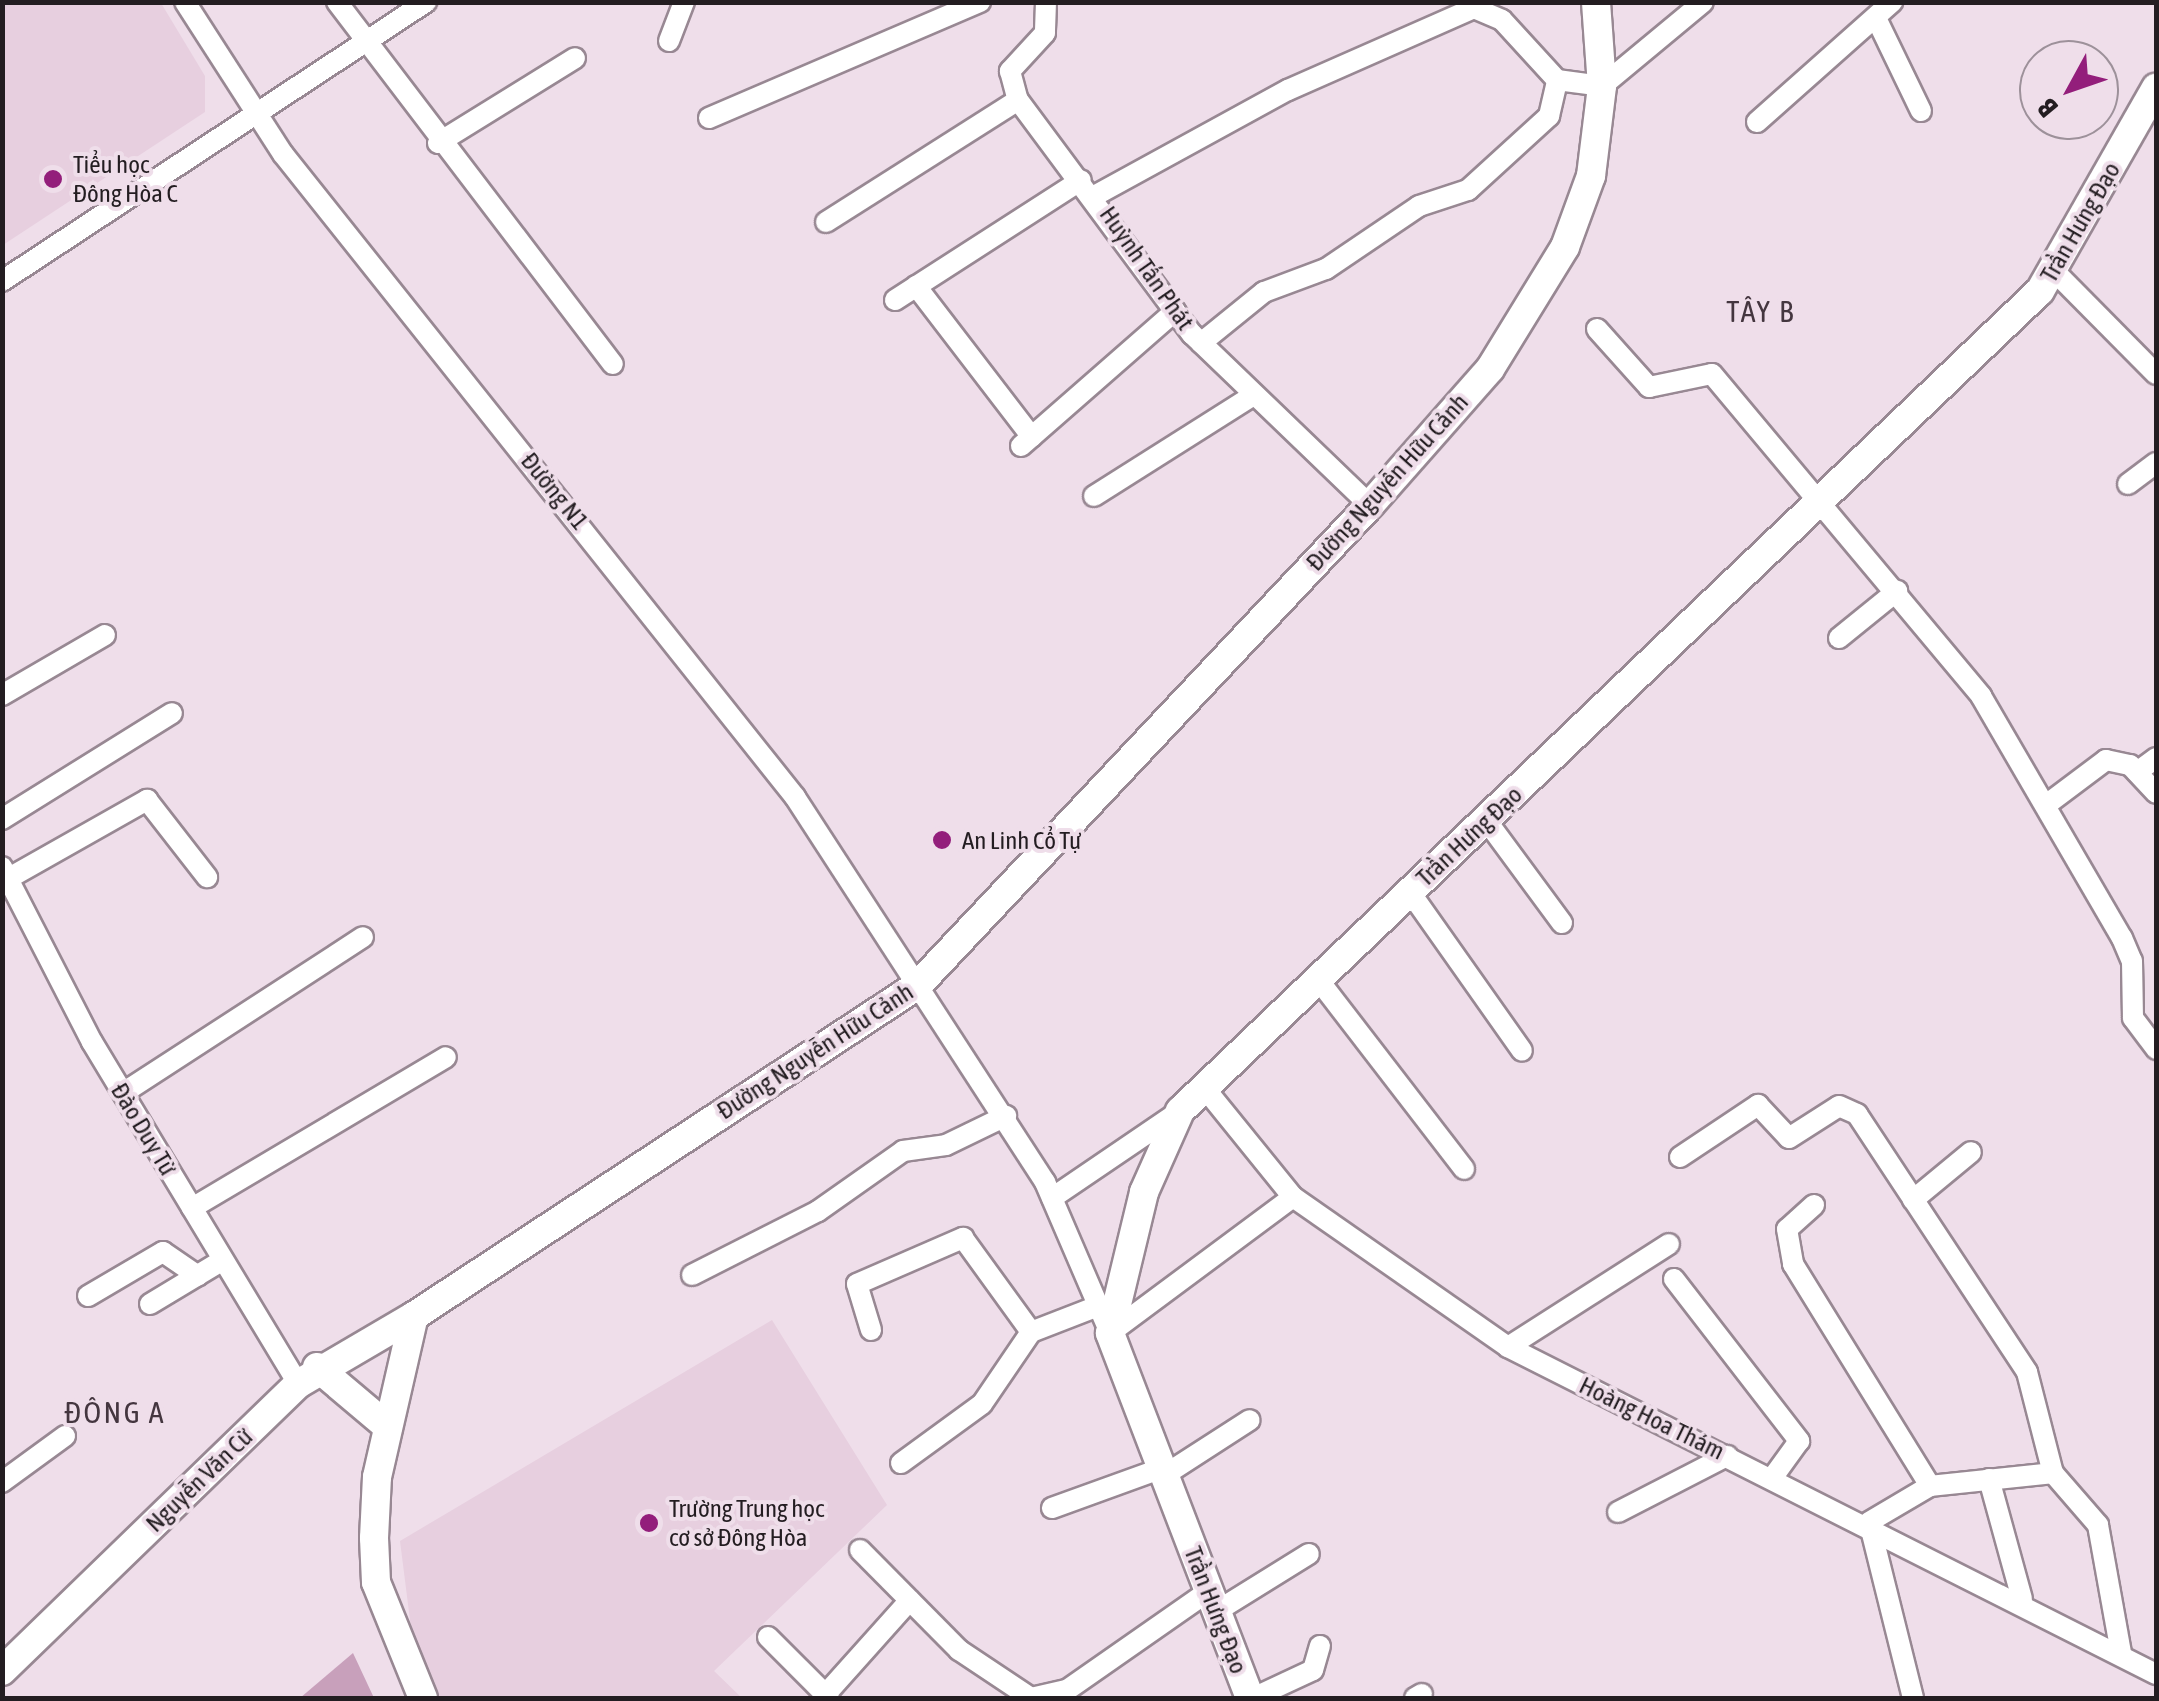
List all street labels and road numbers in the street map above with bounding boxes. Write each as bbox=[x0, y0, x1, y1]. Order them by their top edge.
street label: Trần Hưng Đạo bbox=[2034, 157, 2126, 287]
street label: Huỳnh Tấn Phát bbox=[1093, 200, 1201, 336]
street label: Đường Nguyễn Hữu Cảnh bbox=[1300, 387, 1474, 577]
street label: Đường N1 bbox=[515, 446, 595, 536]
street label: Trần Hưng Đạo bbox=[1410, 779, 1528, 893]
street label: Đường Nguyễn Hữu Cảnh bbox=[711, 976, 919, 1126]
street label: Đào Duy Từ bbox=[105, 1077, 183, 1181]
street label: Hoàng Hoa Thám bbox=[1575, 1370, 1729, 1466]
street label: Nguyễn Văn Cừ bbox=[139, 1422, 259, 1538]
street label: Trần Hưng Đạo bbox=[1178, 1542, 1254, 1678]

